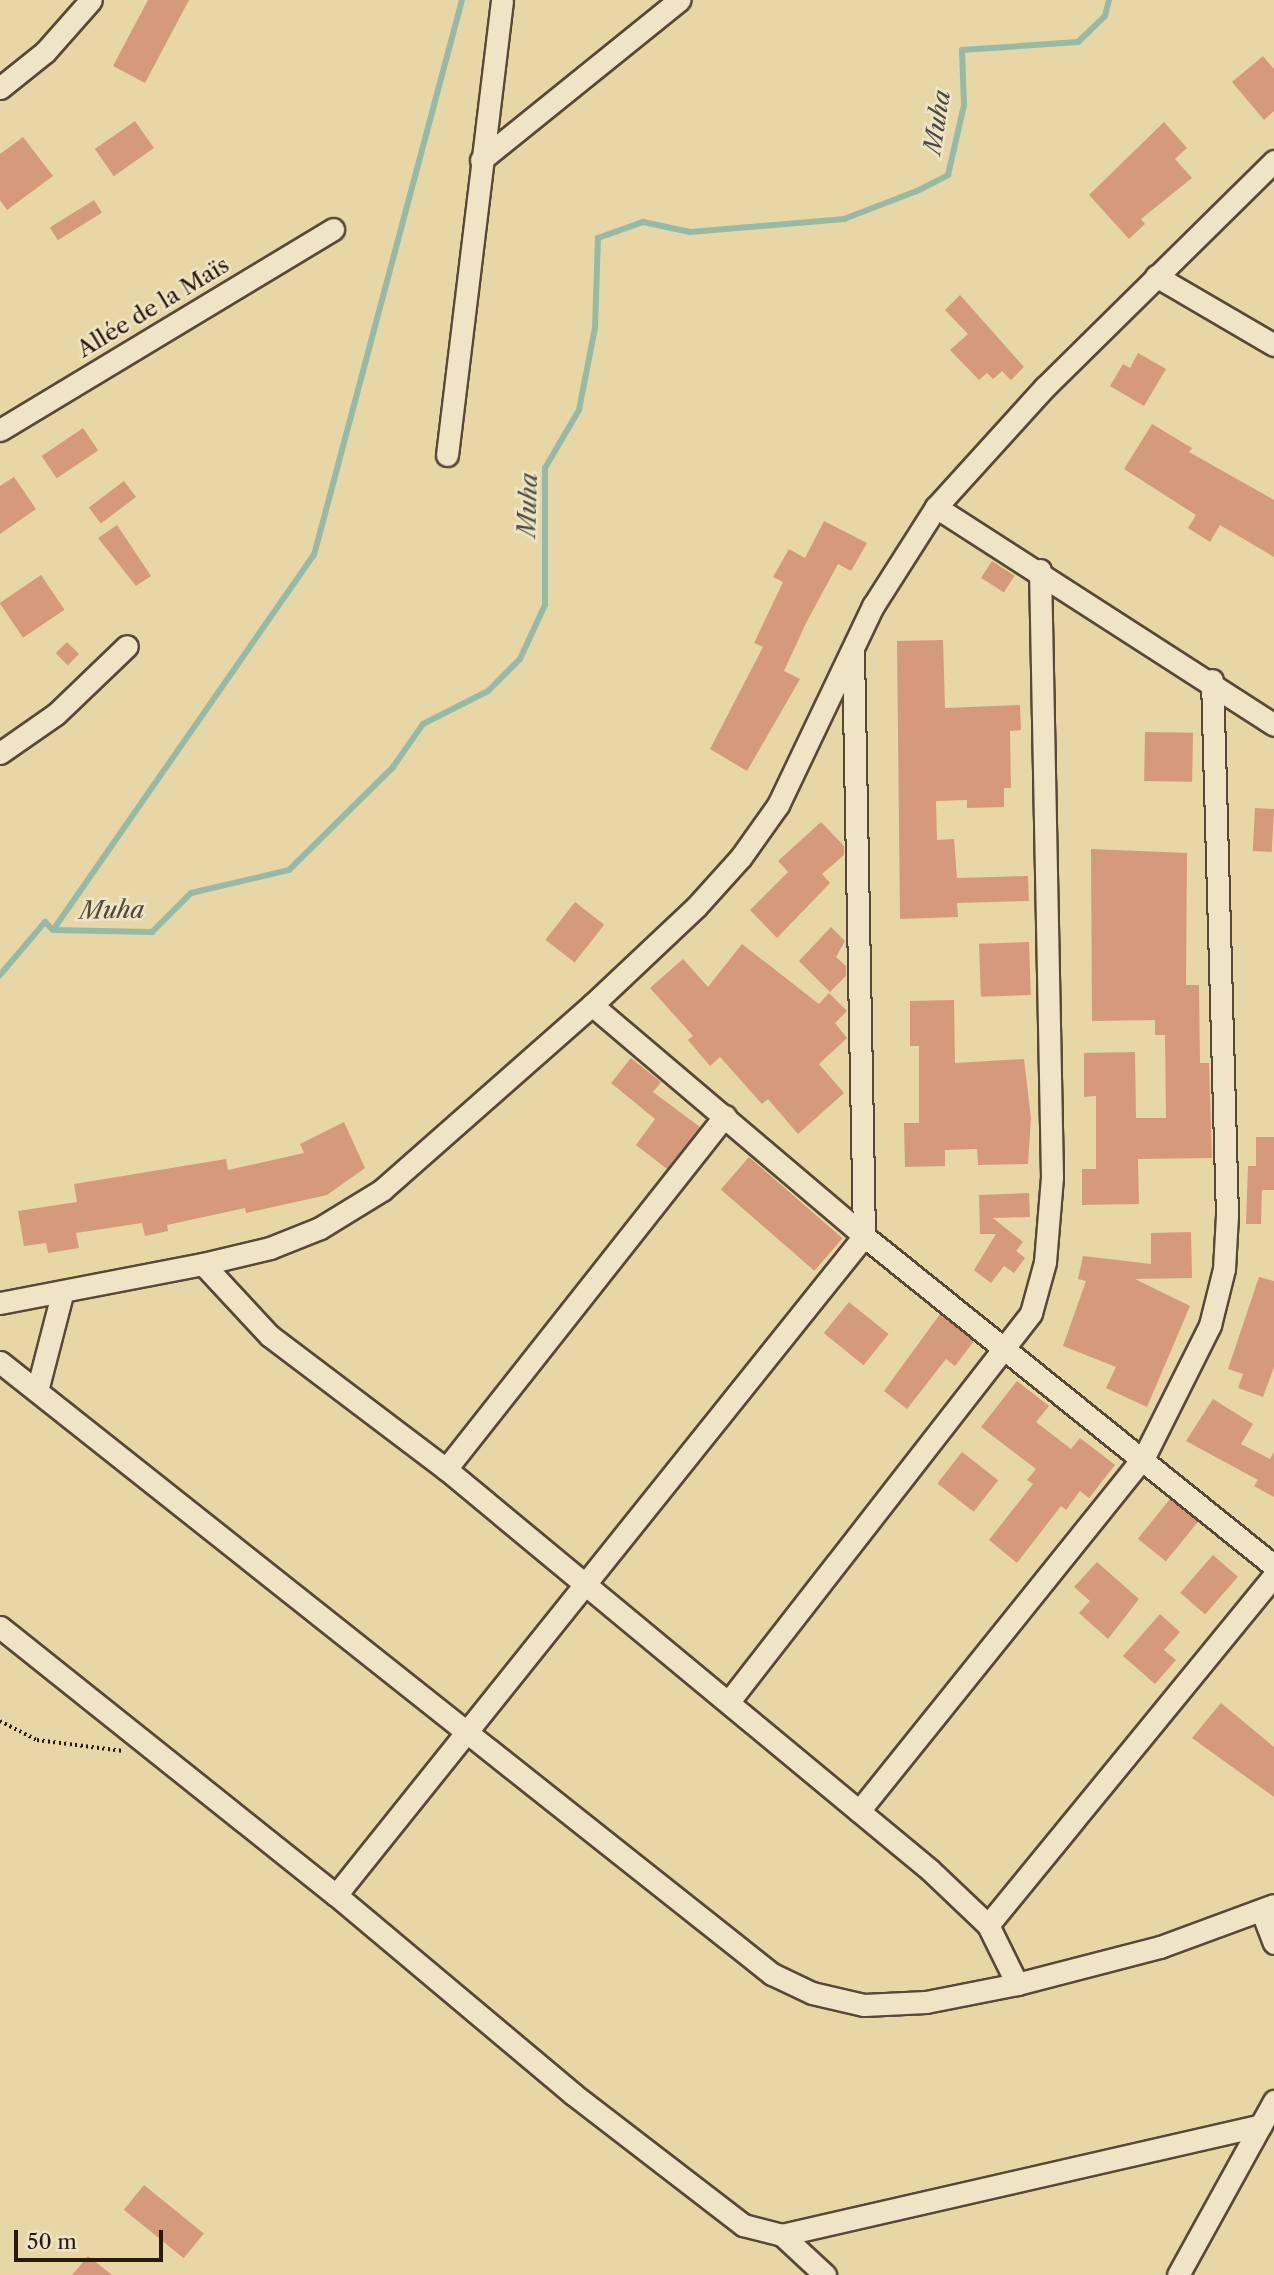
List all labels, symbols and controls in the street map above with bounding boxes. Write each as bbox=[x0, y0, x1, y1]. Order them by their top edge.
water label: Muha bbox=[918, 88, 956, 156]
street label: Allée de la Maïs bbox=[72, 251, 234, 363]
water label: Muha bbox=[512, 472, 544, 538]
water label: Muha bbox=[79, 895, 145, 925]
scale bar bbox=[18, 2216, 166, 2260]
text: 50 m bbox=[27, 2229, 77, 2254]

